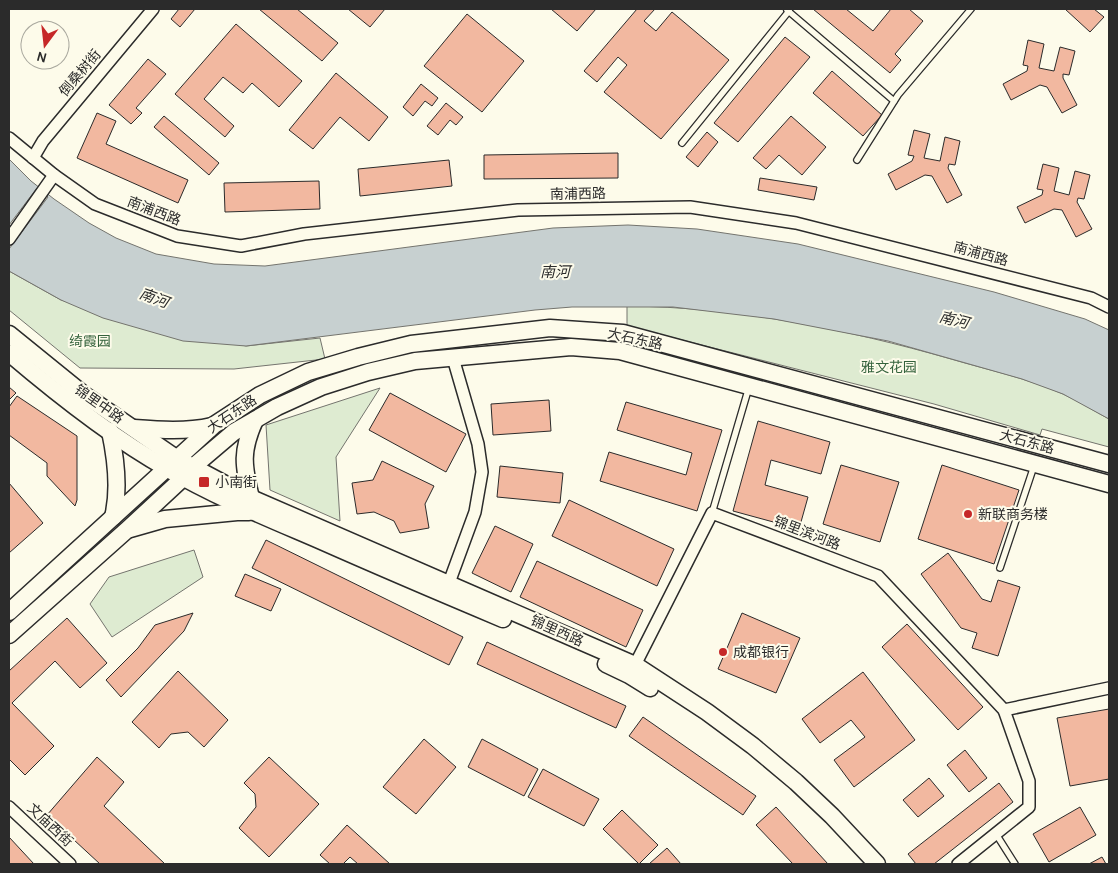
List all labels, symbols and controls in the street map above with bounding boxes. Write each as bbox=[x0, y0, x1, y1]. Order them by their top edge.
north arrow bbox=[20, 20, 70, 70]
street label: 倒桑树街 bbox=[55, 46, 105, 100]
text: N bbox=[35, 48, 49, 67]
street label: 南浦西路 bbox=[550, 185, 606, 203]
street label: 南浦西路 bbox=[125, 193, 183, 229]
street label: 南浦西路 bbox=[952, 239, 1010, 269]
water label: 南河 bbox=[540, 263, 573, 281]
water label: 南河 bbox=[137, 284, 174, 313]
water label: 南河 bbox=[937, 308, 974, 333]
street label: 大石东路 bbox=[606, 325, 664, 353]
park label: 绮霞园 bbox=[69, 333, 111, 350]
park label: 雅文花园 bbox=[861, 359, 917, 376]
street label: 锦里中路 bbox=[71, 381, 127, 427]
street label: 大石东路 bbox=[204, 391, 260, 437]
street label: 大石东路 bbox=[998, 427, 1056, 457]
place label: 小南街 bbox=[215, 474, 257, 491]
marker: 小南街 bbox=[197, 475, 211, 489]
place label: 新联商务楼 bbox=[978, 506, 1048, 523]
marker: 新联商务楼 bbox=[962, 508, 974, 520]
street label: 锦里滨河路 bbox=[771, 513, 843, 553]
street label: 锦里西路 bbox=[528, 612, 586, 650]
place label: 成都银行 bbox=[733, 644, 789, 661]
marker: 成都银行 bbox=[717, 646, 729, 658]
street label: 文庙西街 bbox=[24, 800, 76, 850]

